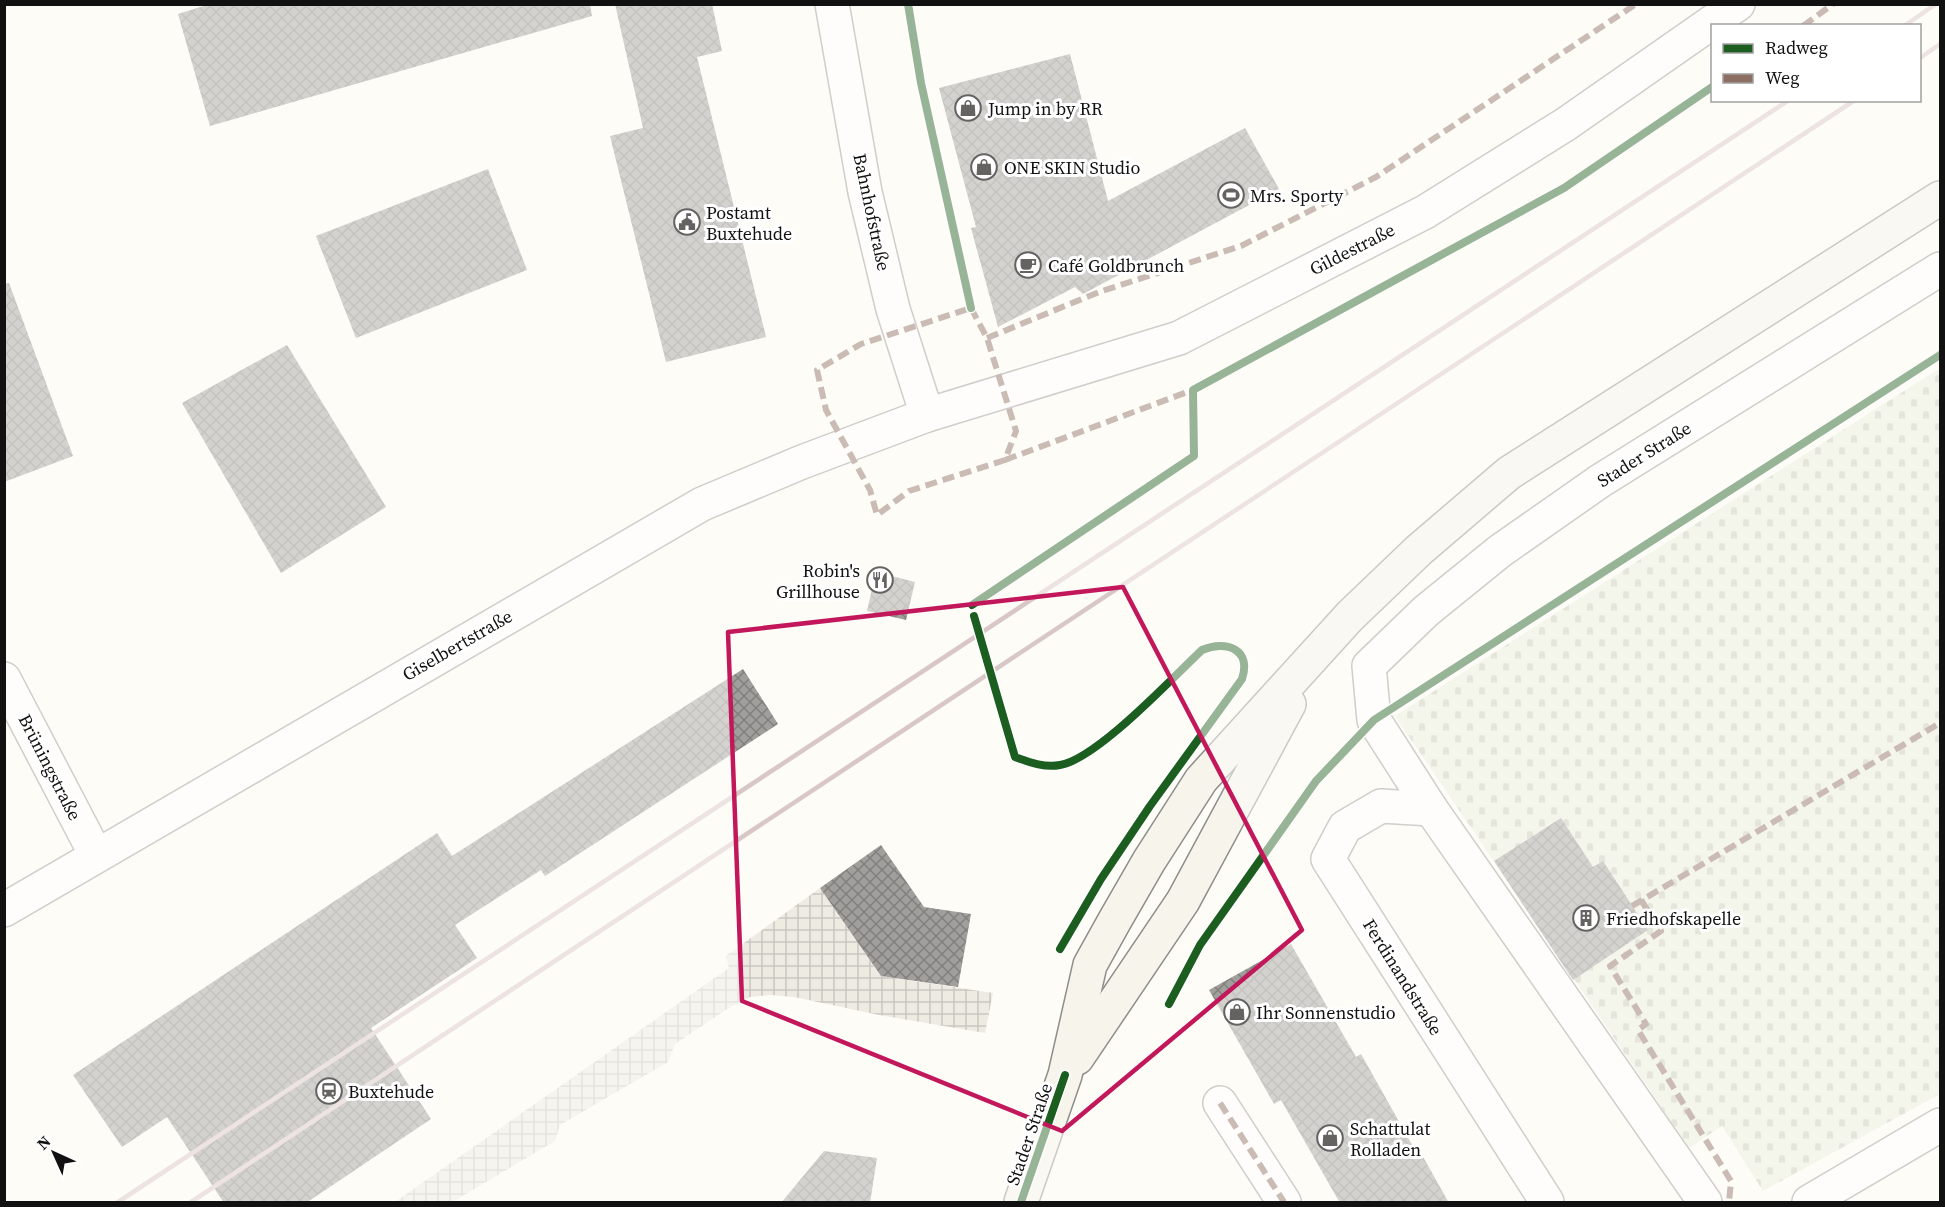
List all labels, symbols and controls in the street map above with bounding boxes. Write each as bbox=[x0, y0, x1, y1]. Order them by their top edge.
legend bbox=[1711, 24, 1921, 102]
text: Radweg bbox=[1765, 35, 1828, 60]
text: Weg bbox=[1765, 65, 1800, 90]
shop icon: Jump in by RR bbox=[953, 93, 983, 123]
place label: Jump in by RR bbox=[987, 96, 1103, 121]
street label: Bahnhofstraße bbox=[847, 151, 897, 273]
shop icon: ONE SKIN Studio bbox=[969, 152, 999, 182]
place label: ONE SKIN Studio bbox=[1004, 155, 1140, 180]
sports icon: Mrs. Sporty bbox=[1216, 180, 1246, 210]
place label: Mrs. Sporty bbox=[1250, 183, 1344, 208]
place label: Postamt Buxtehude bbox=[706, 200, 792, 246]
public building icon: Postamt Buxtehude bbox=[672, 207, 702, 237]
street label: Gildestraße bbox=[1305, 217, 1399, 281]
cafe icon: Café Goldbrunch bbox=[1013, 250, 1043, 280]
place label: Café Goldbrunch bbox=[1048, 253, 1185, 278]
street label: Stader Straße bbox=[1592, 415, 1696, 493]
place label: Robin's Grillhouse bbox=[776, 558, 860, 604]
restaurant icon: Robin's Grillhouse bbox=[865, 565, 895, 595]
street label: Giselbertstraße bbox=[397, 603, 517, 687]
street label: Brüningstraße bbox=[13, 710, 87, 824]
building icon: Friedhofskapelle bbox=[1571, 903, 1601, 933]
place label: Friedhofskapelle bbox=[1606, 906, 1741, 931]
street label: Ferdinandstraße bbox=[1357, 914, 1449, 1040]
shop icon: Ihr Sonnenstudio bbox=[1222, 997, 1252, 1027]
place label: Ihr Sonnenstudio bbox=[1256, 1000, 1396, 1025]
station icon: Buxtehude bbox=[314, 1076, 344, 1106]
place label: Buxtehude bbox=[348, 1079, 434, 1104]
street label: Stader Straße bbox=[1000, 1080, 1058, 1188]
place label: Schattulat Rolladen bbox=[1350, 1116, 1430, 1162]
north arrow bbox=[24, 1123, 84, 1183]
shop icon: Schattulat Rolladen bbox=[1315, 1123, 1345, 1153]
text: N bbox=[31, 1130, 56, 1154]

